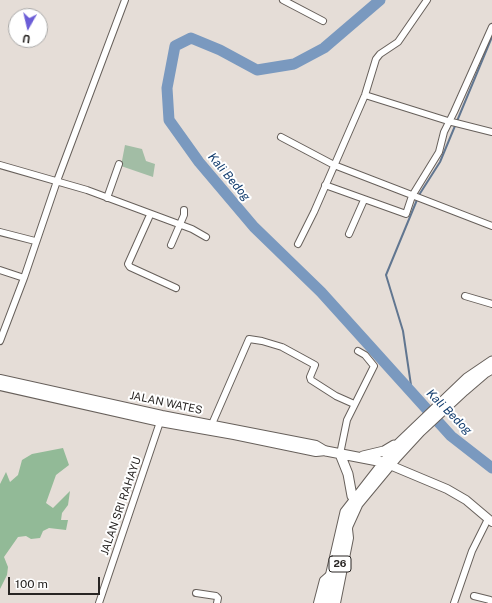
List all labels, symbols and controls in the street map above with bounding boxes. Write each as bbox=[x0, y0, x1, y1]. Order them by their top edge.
north arrow bbox=[8, 8, 48, 48]
text: U bbox=[22, 32, 31, 45]
water label: Kali Bedog bbox=[205, 150, 253, 204]
water label: Kali Bedog bbox=[423, 386, 475, 438]
street label: JALAN WATES bbox=[129, 389, 203, 417]
street label: JALAN SRI RAHAYU bbox=[98, 455, 144, 557]
road number: 26 bbox=[329, 556, 351, 572]
scale bar bbox=[10, 569, 102, 595]
text: 100 m bbox=[15, 577, 48, 591]

